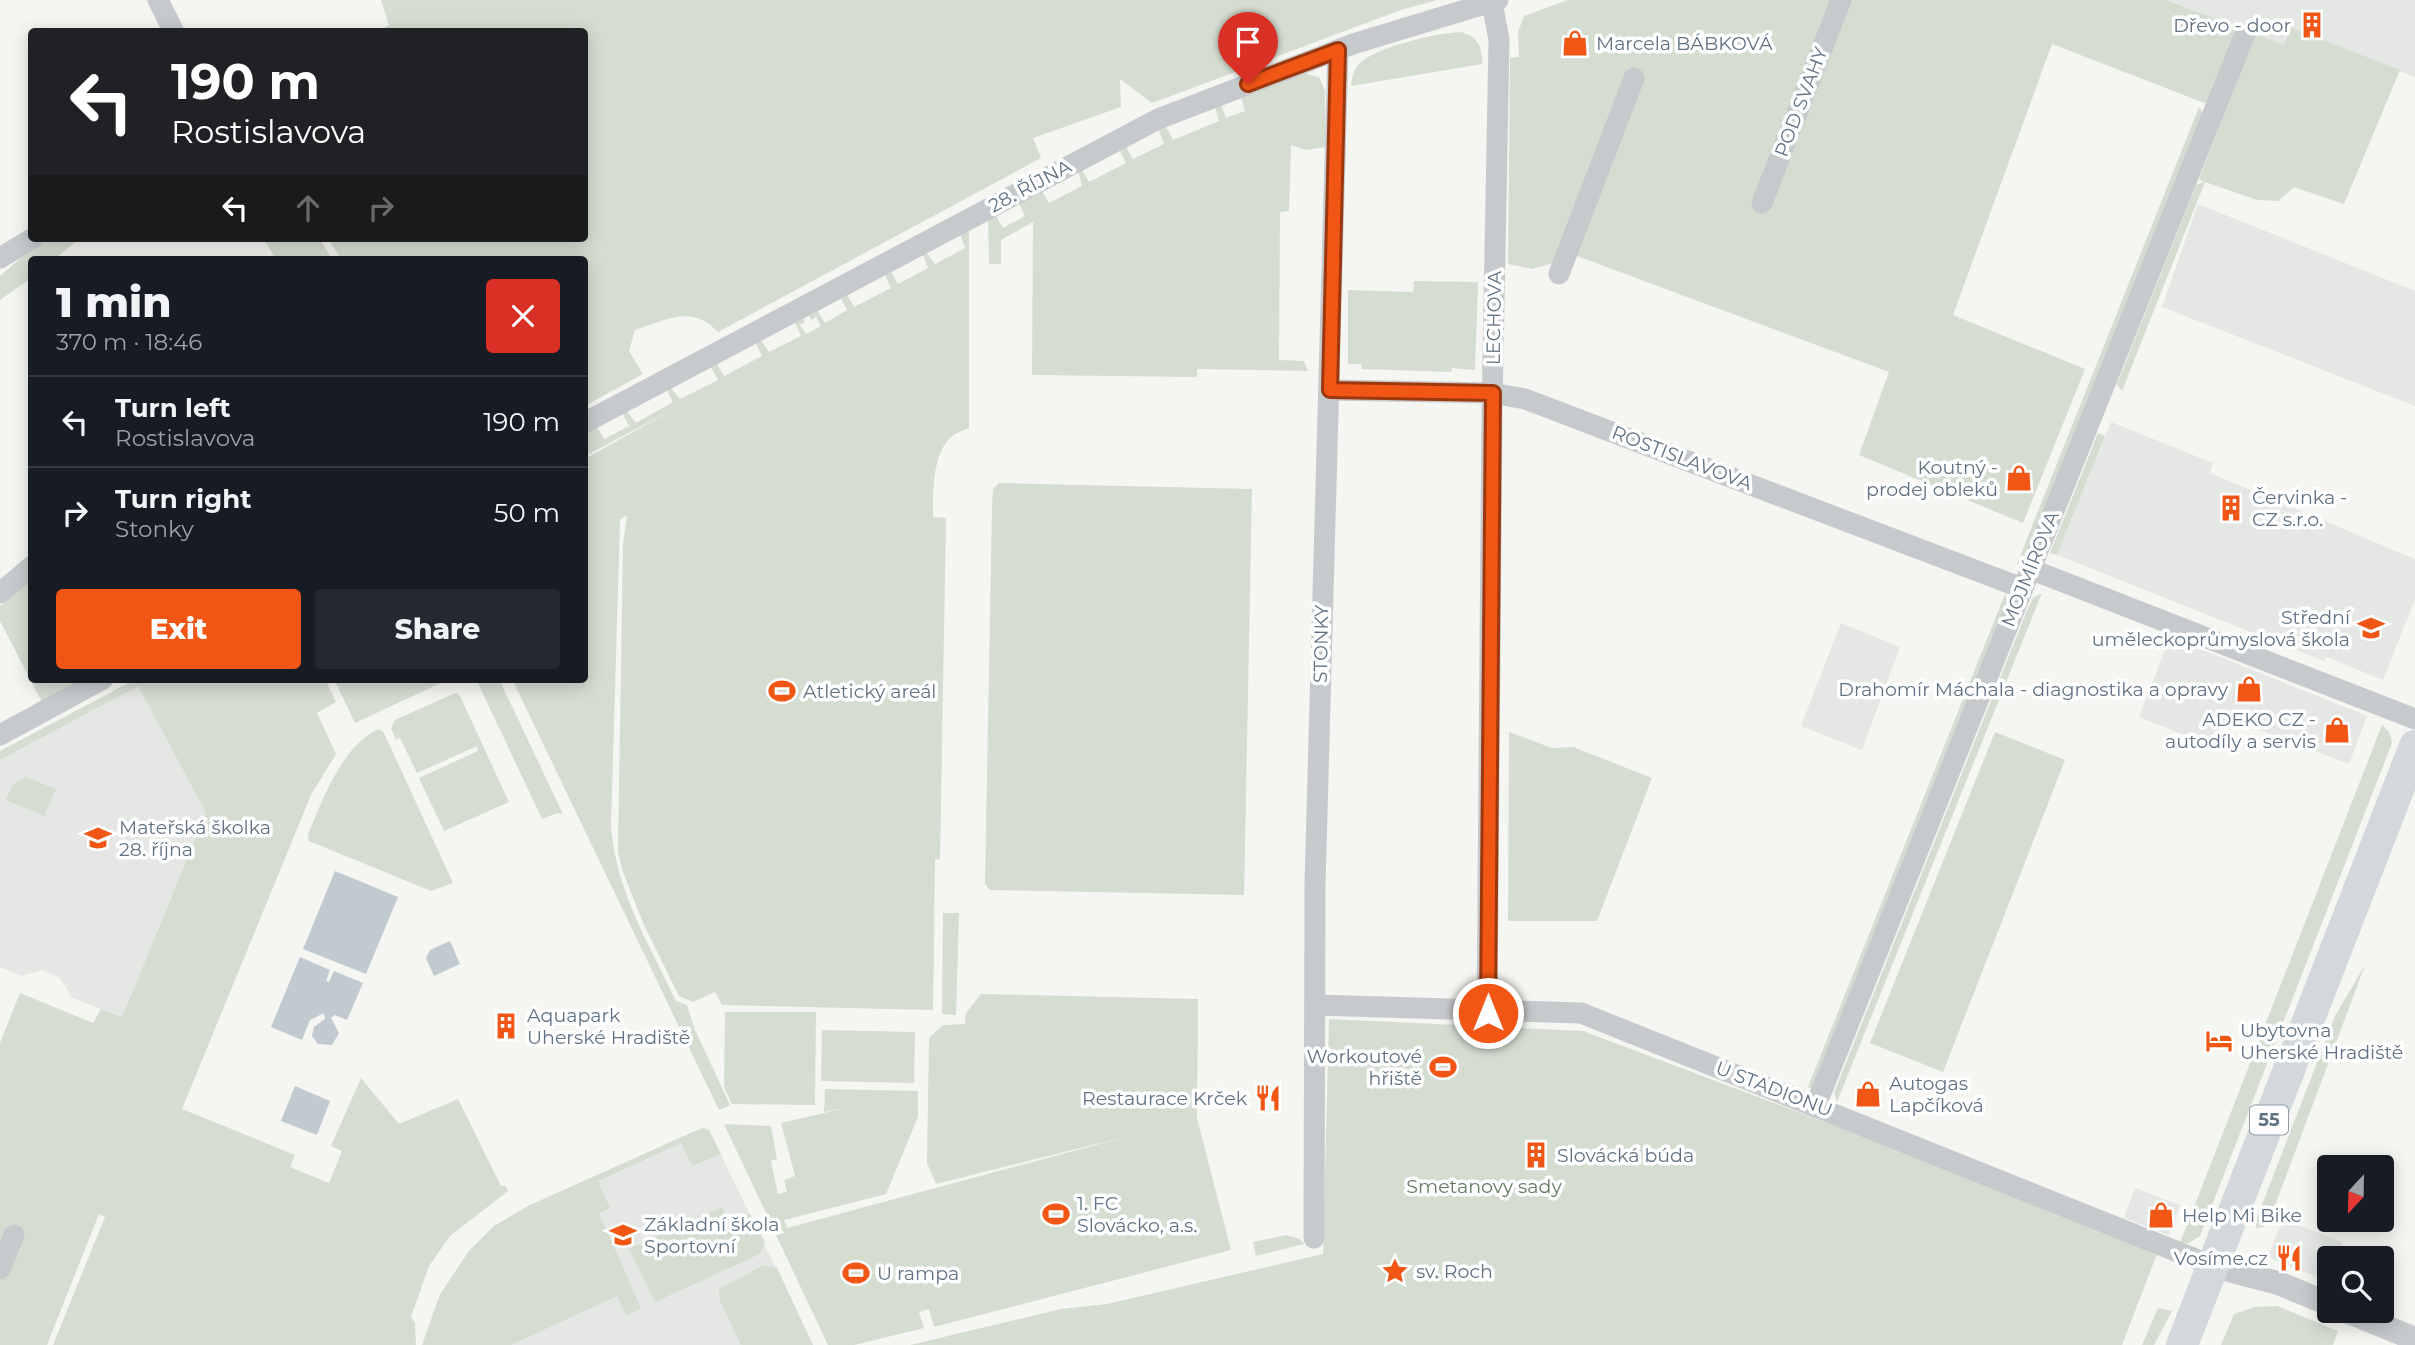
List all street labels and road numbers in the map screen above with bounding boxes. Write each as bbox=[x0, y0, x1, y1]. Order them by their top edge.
street label: POD SVAHY bbox=[1770, 43, 1833, 160]
street label: 28. ŘÍJNA bbox=[985, 155, 1076, 217]
street label: LECHOVA bbox=[1482, 270, 1506, 365]
street label: ROSTISLAVOVA bbox=[1609, 421, 1756, 495]
street label: MOJMÍROVA bbox=[1996, 507, 2064, 630]
street label: STONKY bbox=[1309, 604, 1333, 683]
street label: U STADIONU bbox=[1712, 1056, 1836, 1122]
road number: 55 bbox=[2250, 1106, 2288, 1134]

